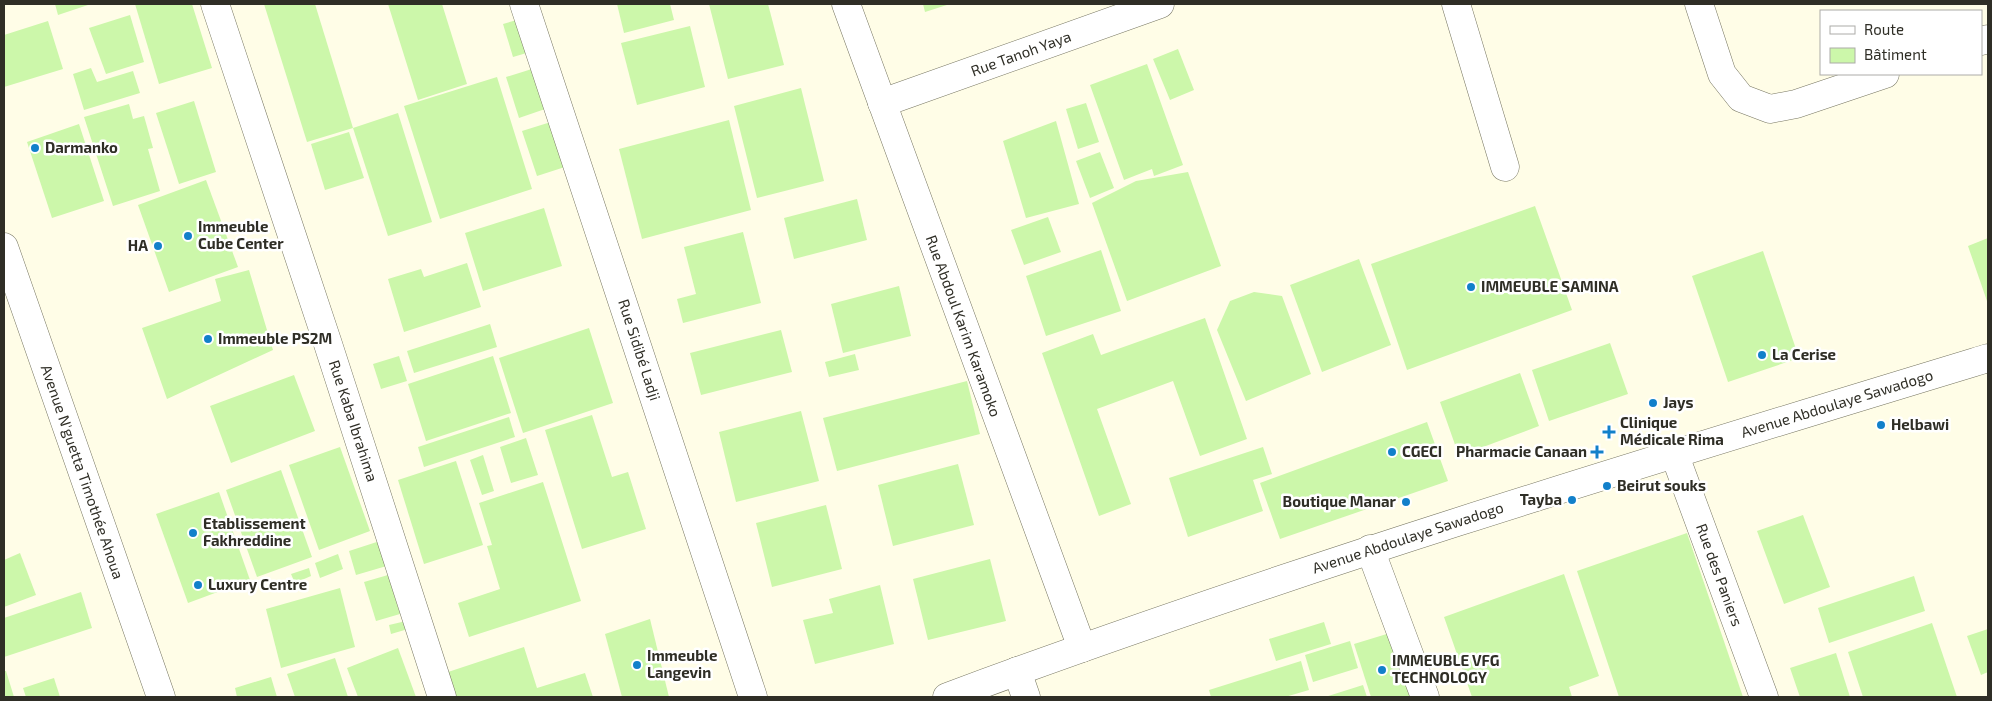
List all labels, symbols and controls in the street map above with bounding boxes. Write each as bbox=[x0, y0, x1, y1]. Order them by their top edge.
legend bbox=[1820, 10, 1982, 75]
text: Route bbox=[1864, 20, 1904, 38]
street label: Rue Tanoh Yaya bbox=[968, 27, 1073, 80]
text: Bâtiment bbox=[1864, 45, 1927, 63]
place label: Darmanko bbox=[45, 138, 118, 156]
marker: Darmanko bbox=[29, 142, 41, 154]
place label: Immeuble Cube Center bbox=[198, 217, 284, 252]
marker: Immeuble Cube Center bbox=[182, 230, 194, 242]
street label: Rue Abdoul Karim Karamoko bbox=[923, 232, 1005, 419]
place label: HA bbox=[128, 236, 148, 254]
marker: HA bbox=[152, 240, 164, 252]
place label: IMMEUBLE SAMINA bbox=[1481, 277, 1619, 295]
marker: IMMEUBLE SAMINA bbox=[1465, 281, 1477, 293]
street label: Rue Sidibé Ladji bbox=[614, 297, 665, 403]
place label: Immeuble PS2M bbox=[218, 329, 332, 347]
marker: Immeuble PS2M bbox=[202, 333, 214, 345]
place label: La Cerise bbox=[1772, 345, 1836, 363]
marker: La Cerise bbox=[1756, 349, 1768, 361]
street label: Rue Kaba Ibrahima bbox=[326, 358, 382, 484]
street label: Avenue N'guetta Timothée Ahoua bbox=[38, 362, 128, 581]
street label: Avenue Abdoulaye Sawadogo bbox=[1738, 365, 1935, 441]
place label: Jays bbox=[1663, 393, 1694, 412]
marker: Jays bbox=[1647, 397, 1659, 409]
place label: Clinique Médicale Rima bbox=[1620, 413, 1724, 448]
place label: Helbawi bbox=[1891, 415, 1949, 433]
marker: Helbawi bbox=[1875, 419, 1887, 431]
marker: Clinique Médicale Rima bbox=[1602, 425, 1616, 439]
place label: CGECI bbox=[1402, 442, 1442, 460]
place label: Pharmacie Canaan bbox=[1456, 442, 1587, 460]
marker: CGECI bbox=[1386, 446, 1398, 458]
marker: Pharmacie Canaan bbox=[1591, 446, 1603, 458]
place label: Beirut souks bbox=[1617, 476, 1706, 494]
marker: Beirut souks bbox=[1601, 480, 1613, 492]
place label: Tayba bbox=[1520, 490, 1562, 509]
place label: Boutique Manar bbox=[1283, 492, 1397, 510]
marker: Tayba bbox=[1566, 494, 1578, 506]
marker: Boutique Manar bbox=[1400, 496, 1412, 508]
street label: Avenue Abdoulaye Sawadogo bbox=[1310, 498, 1506, 576]
place label: Etablissement Fakhreddine bbox=[203, 514, 306, 549]
street label: Rue des Paniers bbox=[1693, 521, 1747, 628]
marker: Etablissement Fakhreddine bbox=[187, 527, 199, 539]
place label: Luxury Centre bbox=[208, 575, 307, 594]
marker: Luxury Centre bbox=[192, 579, 204, 591]
place label: Immeuble Langevin bbox=[647, 646, 717, 681]
place label: IMMEUBLE VFG TECHNOLOGY bbox=[1392, 651, 1500, 686]
marker: Immeuble Langevin bbox=[631, 659, 643, 671]
marker: IMMEUBLE VFG TECHNOLOGY bbox=[1376, 664, 1388, 676]

